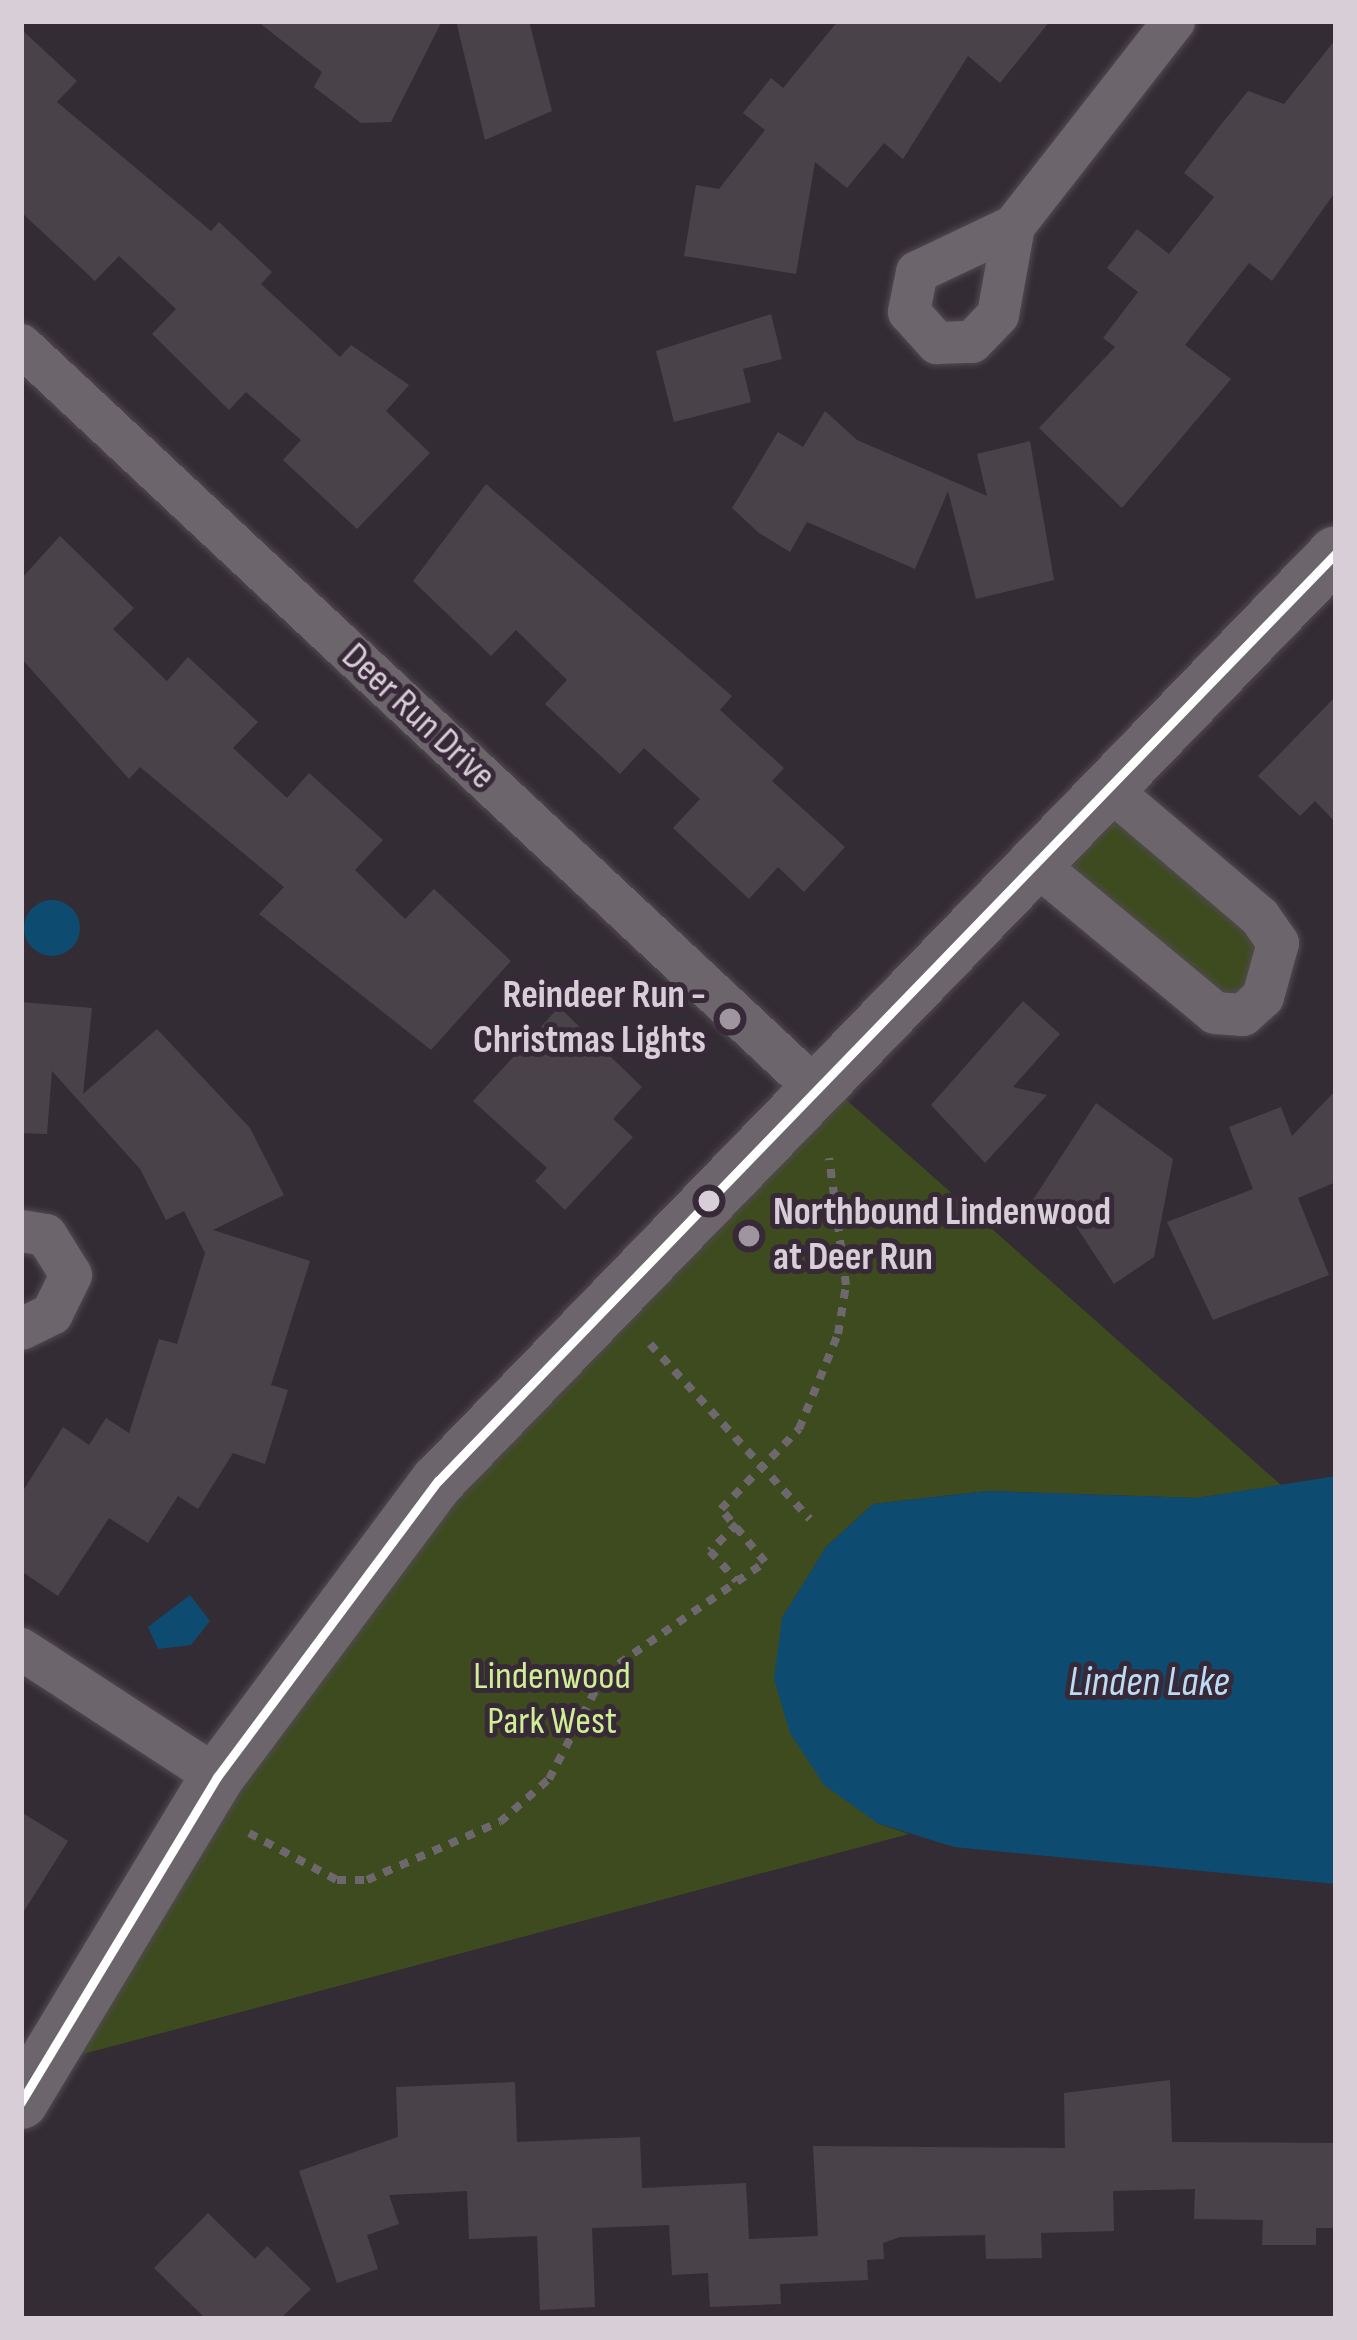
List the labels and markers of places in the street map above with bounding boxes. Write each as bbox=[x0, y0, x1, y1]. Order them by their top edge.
place label: Reindeer Run - Christmas Lights bbox=[473, 974, 706, 1065]
marker: Reindeer Run - Christmas Lights bbox=[717, 1006, 743, 1032]
unlabelled marker bbox=[698, 1190, 720, 1212]
place label: Northbound Lindenwood at Deer Run bbox=[773, 1191, 1111, 1282]
marker: Northbound Lindenwood at Deer Run bbox=[736, 1223, 762, 1249]

